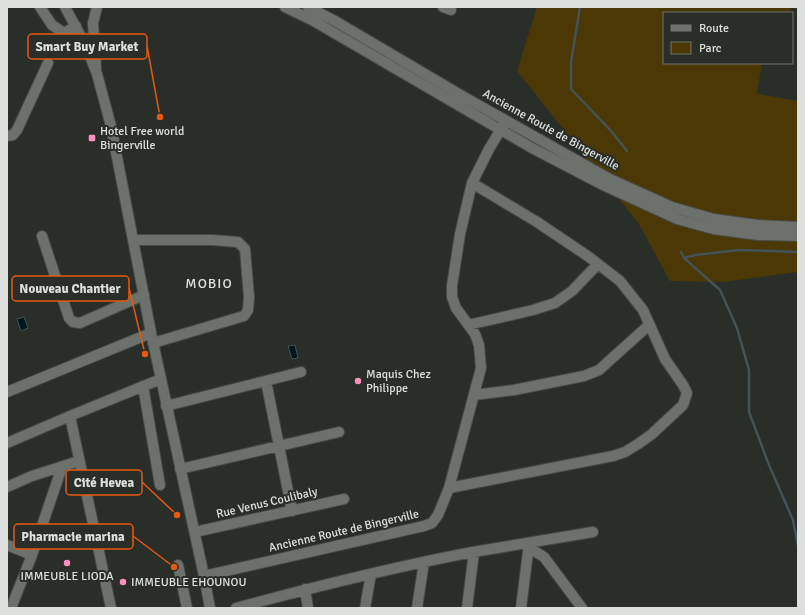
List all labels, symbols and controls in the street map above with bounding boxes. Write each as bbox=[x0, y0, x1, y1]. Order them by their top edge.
legend bbox=[663, 12, 793, 64]
text: Route bbox=[699, 21, 729, 36]
callout: Smart Buy Market bbox=[28, 34, 147, 59]
text: Smart Buy Market bbox=[36, 39, 139, 55]
text: Parc bbox=[699, 41, 722, 56]
street label: Ancienne Route de Bingerville bbox=[480, 86, 622, 174]
place label: Hotel Free world Bingerville bbox=[100, 124, 184, 153]
marker: Hotel Free world Bingerville bbox=[87, 133, 97, 143]
district label: MOBIO bbox=[185, 275, 233, 292]
callout: Nouveau Chantier bbox=[12, 276, 129, 301]
text: Nouveau Chantier bbox=[19, 281, 121, 297]
place label: Maquis Chez Philippe bbox=[366, 367, 431, 396]
marker: Maquis Chez Philippe bbox=[353, 376, 363, 386]
callout: Cité Hevea bbox=[66, 470, 142, 495]
text: Cité Hevea bbox=[74, 475, 134, 491]
street label: Rue Venus Coulibaly bbox=[215, 484, 319, 522]
street label: Ancienne Route de Bingerville bbox=[267, 506, 421, 556]
callout: Pharmacie marina bbox=[14, 524, 133, 549]
text: Pharmacie marina bbox=[21, 529, 125, 545]
marker: IMMEUBLE LIODA bbox=[62, 558, 72, 568]
place label: IMMEUBLE LIODA bbox=[20, 569, 114, 584]
place label: IMMEUBLE EHOUNOU bbox=[131, 575, 246, 590]
marker: IMMEUBLE EHOUNOU bbox=[118, 577, 128, 587]

